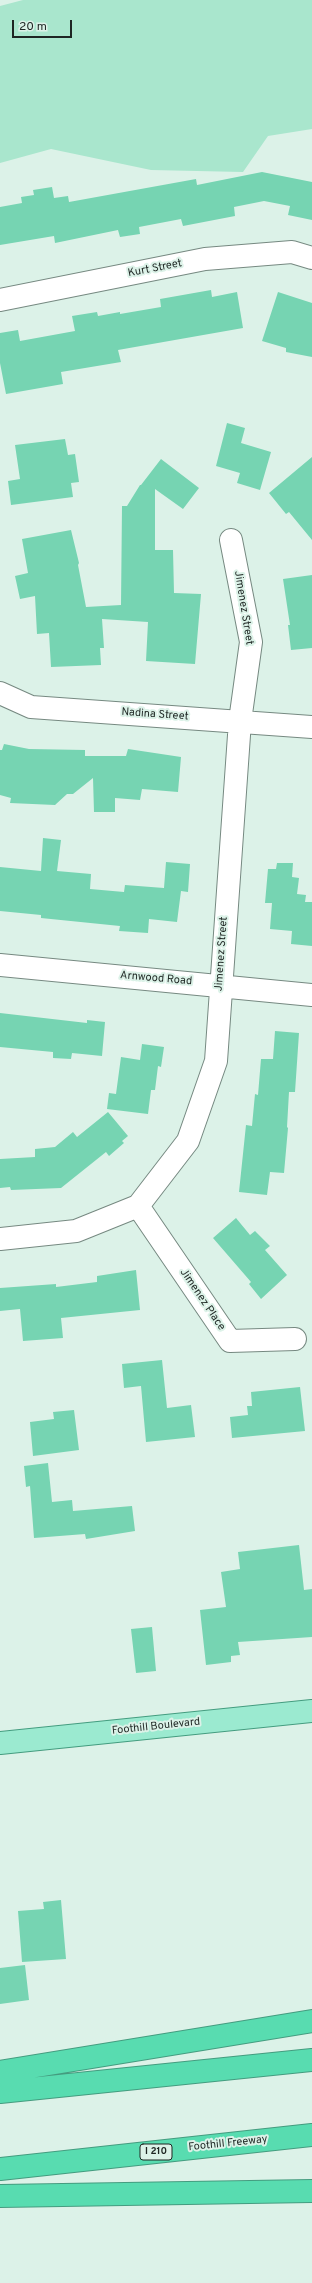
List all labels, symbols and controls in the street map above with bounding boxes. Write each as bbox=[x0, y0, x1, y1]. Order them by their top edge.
scale bar bbox=[14, 12, 74, 38]
text: 20 m bbox=[19, 19, 47, 35]
street label: Kurt Street bbox=[127, 257, 183, 281]
street label: Jimenez Street bbox=[231, 570, 255, 646]
street label: Nadina Street bbox=[121, 706, 189, 724]
street label: Jimenez Street bbox=[213, 916, 231, 992]
street label: Arnwood Road bbox=[119, 969, 193, 989]
street label: Jimenez Place bbox=[176, 1267, 228, 1333]
street label: Foothill Boulevard bbox=[111, 1716, 201, 1738]
street label: Foothill Freeway bbox=[188, 2133, 268, 2155]
road number: I 210 bbox=[140, 2144, 172, 2160]

